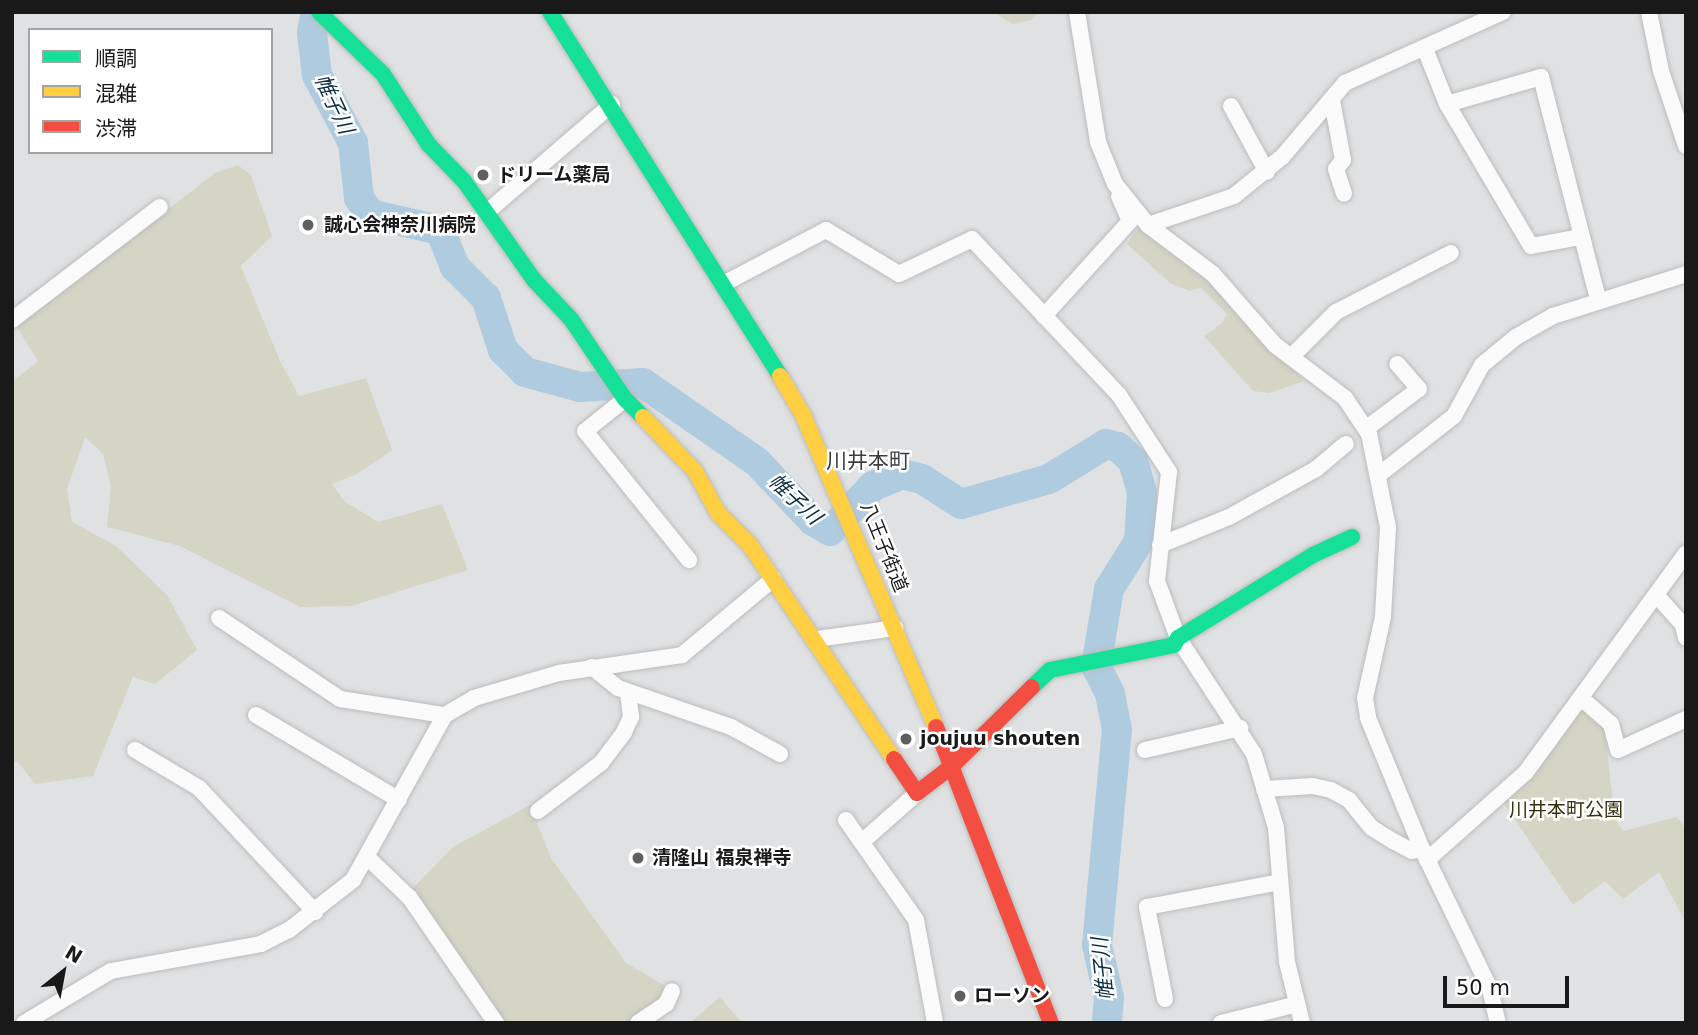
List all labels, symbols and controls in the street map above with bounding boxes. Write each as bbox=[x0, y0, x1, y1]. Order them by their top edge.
legend bbox=[28, 28, 273, 154]
text: 順調 bbox=[95, 47, 137, 71]
water label: 帷子川 bbox=[309, 70, 359, 138]
text: 混雑 bbox=[95, 82, 137, 106]
text: 渋滞 bbox=[95, 117, 137, 141]
place label: ドリーム薬局 bbox=[497, 164, 611, 186]
marker: ドリーム薬局 bbox=[475, 167, 491, 183]
place label: 誠心会神奈川病院 bbox=[324, 214, 476, 236]
marker: 誠心会神奈川病院 bbox=[298, 215, 318, 235]
district label: 川井本町 bbox=[826, 448, 910, 474]
water label: 帷子川 bbox=[763, 468, 827, 530]
street label: 八王子街道 bbox=[856, 499, 912, 595]
place label: joujuu shouten bbox=[920, 728, 1080, 750]
marker: joujuu shouten bbox=[898, 731, 914, 747]
park label: 川井本町公園 bbox=[1509, 799, 1623, 821]
place label: 清隆山 福泉禅寺 bbox=[652, 847, 792, 869]
marker: 清隆山 福泉禅寺 bbox=[630, 850, 646, 866]
water label: 帷子川 bbox=[1087, 936, 1119, 1002]
north arrow bbox=[28, 937, 98, 1007]
text: N bbox=[61, 940, 86, 968]
scale bar bbox=[1446, 962, 1572, 1006]
text: 50 m bbox=[1456, 976, 1510, 1000]
place label: ローソン bbox=[974, 985, 1050, 1007]
marker: ローソン bbox=[952, 988, 968, 1004]

